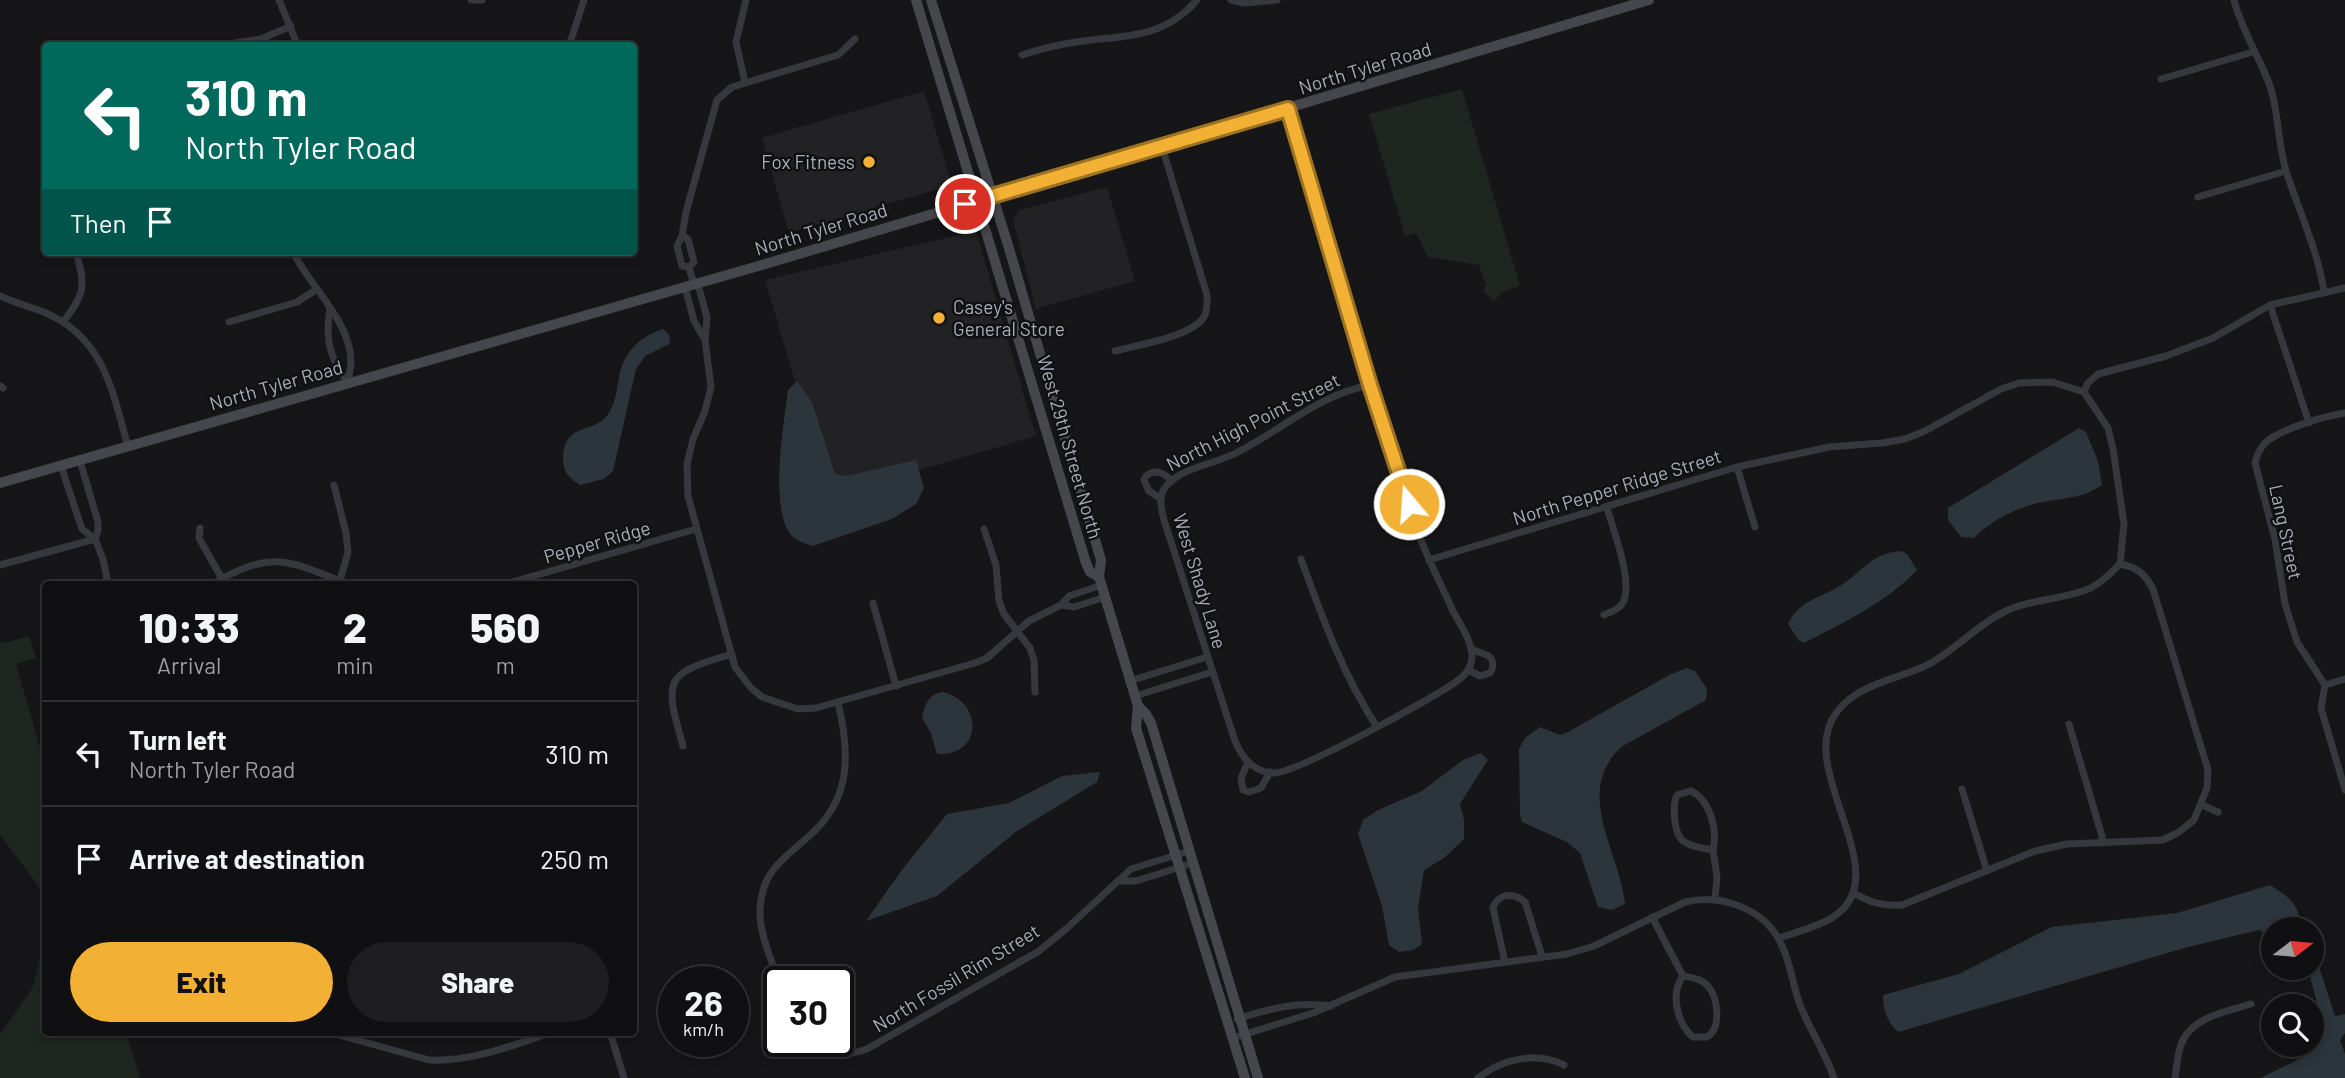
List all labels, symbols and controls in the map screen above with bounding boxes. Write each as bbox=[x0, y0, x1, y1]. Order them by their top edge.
street label: North Tyler Road bbox=[1296, 36, 1434, 99]
text: 310 m bbox=[185, 67, 307, 126]
icon: left bbox=[70, 70, 161, 161]
text: North Tyler Road bbox=[185, 127, 417, 165]
place label: Fox Fitness bbox=[761, 150, 855, 173]
marker: Fox Fitness bbox=[861, 154, 877, 170]
pin bbox=[935, 174, 995, 234]
icon: arrive bbox=[946, 185, 984, 223]
street label: North Tyler Road bbox=[752, 197, 890, 260]
icon: arrive bbox=[141, 203, 179, 241]
text: Then bbox=[70, 207, 127, 238]
place label: Casey's General Store bbox=[953, 295, 1065, 340]
marker: Casey's General Store bbox=[931, 310, 947, 326]
street label: West 29th Street North bbox=[1033, 352, 1108, 541]
street label: North Tyler Road bbox=[207, 355, 345, 415]
street label: North High Point Street bbox=[1162, 368, 1343, 475]
street label: North Pepper Ridge Street bbox=[1510, 444, 1724, 529]
position arrow bbox=[1372, 467, 1446, 541]
street label: Lang Street bbox=[2265, 482, 2308, 582]
street label: West Shady Lane bbox=[1169, 510, 1232, 651]
street label: Pepper Ridge bbox=[541, 515, 653, 568]
text: 10:33 bbox=[139, 601, 239, 651]
text: 2 bbox=[343, 601, 367, 651]
text: 560 bbox=[470, 601, 540, 651]
text: Arrival bbox=[157, 651, 221, 679]
text: min bbox=[336, 651, 374, 679]
text: m bbox=[496, 651, 515, 679]
text: Turn left bbox=[129, 724, 227, 755]
icon: left bbox=[70, 735, 108, 773]
text: 310 m bbox=[545, 738, 609, 769]
text: North Tyler Road bbox=[129, 755, 295, 783]
icon: arrive bbox=[70, 840, 108, 878]
text: Arrive at destination bbox=[129, 843, 365, 874]
text: 250 m bbox=[540, 843, 609, 874]
north arrow bbox=[2261, 917, 2324, 980]
map controls bbox=[2261, 917, 2324, 1057]
street label: North Fossil Rim Street bbox=[868, 919, 1043, 1037]
button: Exit bbox=[70, 942, 333, 1022]
button: Share bbox=[347, 942, 609, 1022]
speed limit sign: 30 bbox=[763, 966, 854, 1057]
text: 26 bbox=[684, 981, 723, 1023]
button: search bbox=[2261, 994, 2324, 1057]
text: km/h bbox=[683, 1018, 724, 1040]

